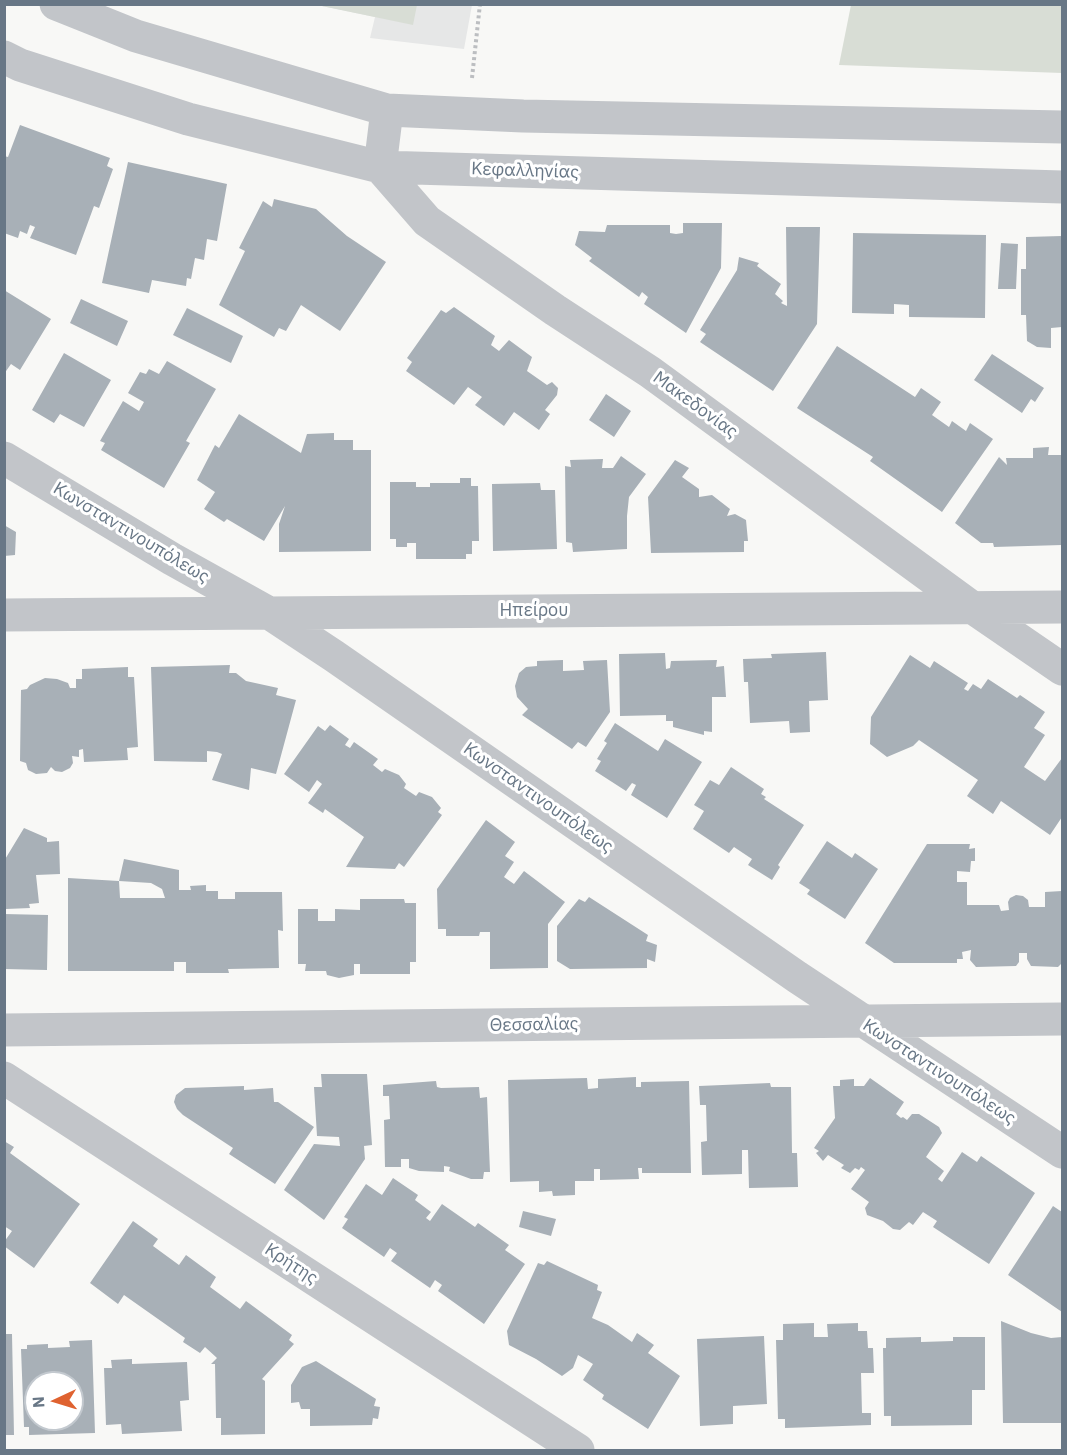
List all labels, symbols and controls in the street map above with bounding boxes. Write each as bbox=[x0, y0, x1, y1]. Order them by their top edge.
street label: Κεφαλληνίας bbox=[471, 158, 579, 184]
street label: Μακεδονίας bbox=[648, 367, 742, 443]
street label: Κωνσταντινουπόλεως bbox=[49, 478, 213, 588]
street label: Ηπείρου bbox=[500, 600, 568, 622]
street label: Κωνσταντινουπόλεως bbox=[459, 738, 617, 858]
street label: Θεσσαλίας bbox=[489, 1013, 579, 1037]
street label: Κωνσταντινουπόλεως bbox=[858, 1014, 1020, 1130]
street label: Κρήτης bbox=[260, 1239, 322, 1289]
north arrow bbox=[24, 1371, 84, 1431]
text: N bbox=[28, 1396, 48, 1409]

